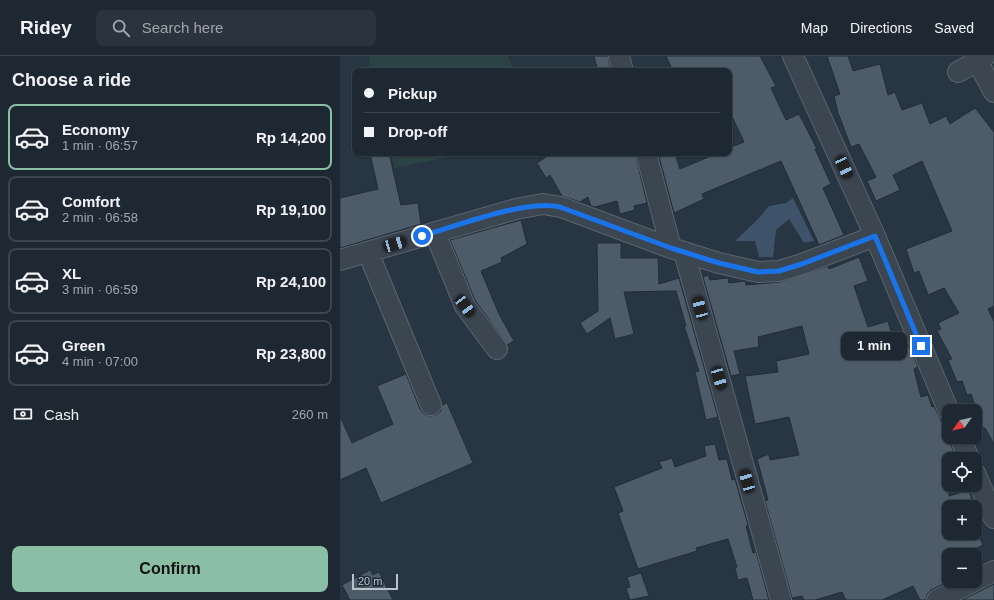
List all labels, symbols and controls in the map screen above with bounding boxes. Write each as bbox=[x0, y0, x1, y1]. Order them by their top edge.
search box bbox=[96, 10, 376, 46]
text: Ridey bbox=[20, 17, 72, 38]
icon: search bbox=[110, 17, 132, 39]
text: Search here bbox=[142, 19, 223, 36]
text: Map bbox=[801, 20, 828, 36]
text: Directions bbox=[850, 20, 912, 36]
text: Saved bbox=[934, 20, 974, 36]
text: Choose a ride bbox=[12, 70, 131, 90]
text: Pickup bbox=[388, 85, 437, 102]
icon: car bbox=[14, 119, 50, 155]
text: Economy bbox=[62, 121, 130, 138]
text: Drop-off bbox=[388, 123, 447, 140]
text: Rp 14,200 bbox=[256, 129, 326, 146]
text: 1 min · 06:57 bbox=[62, 138, 138, 153]
car bbox=[833, 154, 855, 180]
icon: car bbox=[14, 191, 50, 227]
text: Comfort bbox=[62, 193, 120, 210]
text: Rp 19,100 bbox=[256, 201, 326, 218]
text: 2 min · 06:58 bbox=[62, 210, 138, 225]
route start bbox=[413, 227, 431, 245]
car bbox=[382, 235, 408, 253]
icon: car bbox=[14, 263, 50, 299]
text: XL bbox=[62, 265, 81, 282]
text: Rp 24,100 bbox=[256, 273, 326, 290]
text: 3 min · 06:59 bbox=[62, 282, 138, 297]
car bbox=[453, 293, 477, 319]
car bbox=[691, 295, 709, 321]
callout: 1 min bbox=[841, 332, 907, 360]
icon: car bbox=[14, 335, 50, 371]
text: Green bbox=[62, 337, 105, 354]
route end bbox=[912, 337, 930, 355]
text: 1 min bbox=[857, 338, 891, 353]
text: Rp 23,800 bbox=[256, 345, 326, 362]
text: 4 min · 07:00 bbox=[62, 354, 138, 369]
car bbox=[710, 365, 728, 391]
icon: cash bbox=[12, 403, 34, 425]
north arrow bbox=[942, 404, 982, 444]
map controls bbox=[942, 404, 982, 588]
text: Cash bbox=[44, 406, 79, 423]
text: 260 m bbox=[292, 407, 328, 422]
button: locate bbox=[942, 452, 982, 492]
car bbox=[738, 468, 756, 494]
button: + bbox=[942, 500, 982, 540]
button: Confirm bbox=[12, 546, 328, 592]
button: − bbox=[942, 548, 982, 588]
scale bar bbox=[352, 572, 398, 591]
text: 20 m bbox=[358, 575, 382, 587]

